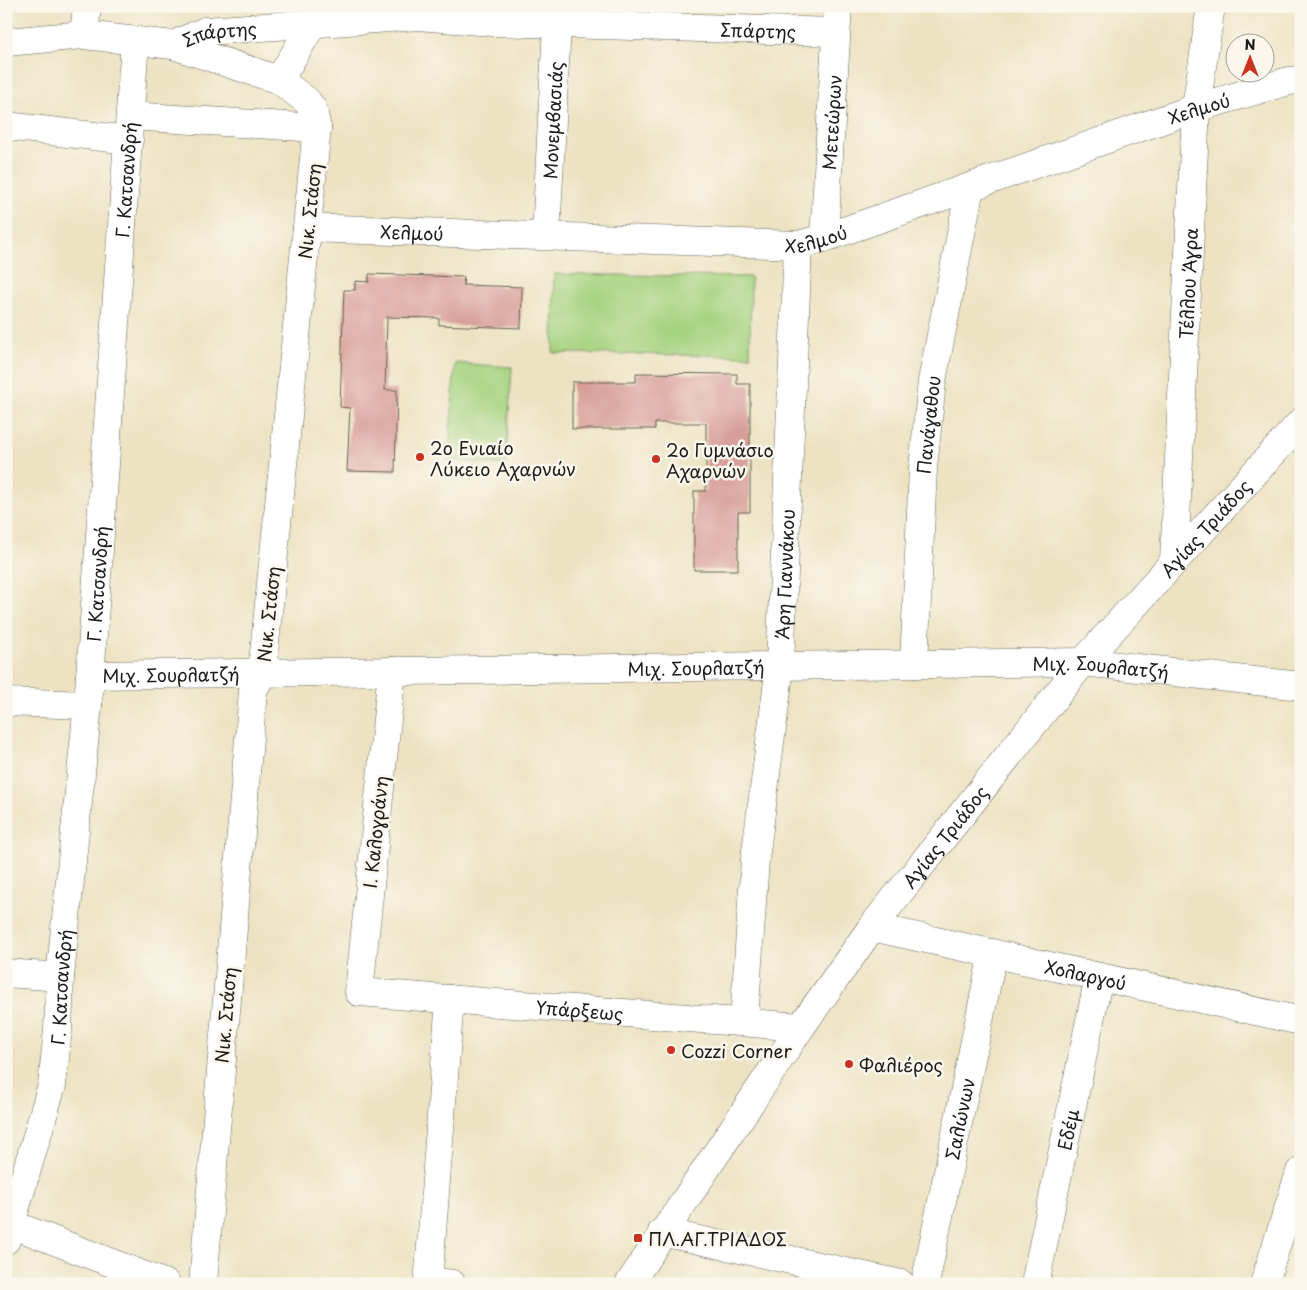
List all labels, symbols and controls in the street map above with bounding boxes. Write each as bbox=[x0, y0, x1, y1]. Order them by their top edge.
street label: Σπάρτης bbox=[178, 14, 258, 53]
street label: Σπάρτης bbox=[720, 15, 796, 44]
north arrow bbox=[1224, 32, 1274, 82]
text: N bbox=[1244, 34, 1256, 55]
street label: Μονεμβασιάς bbox=[535, 61, 569, 180]
street label: Μετεώρων bbox=[815, 74, 847, 171]
street label: Χελμού bbox=[1164, 85, 1233, 130]
street label: Γ. Κατσανδρή bbox=[108, 121, 143, 239]
street label: Νικ. Στάση bbox=[291, 162, 327, 260]
street label: Χελμού bbox=[380, 217, 444, 246]
street label: Χελμού bbox=[785, 218, 851, 259]
street label: Τέλλου Άγρα bbox=[1171, 227, 1204, 340]
street label: Πανάγαθου bbox=[909, 373, 946, 475]
place label: 2ο Ενιαίο Λύκειο Αχαρνών bbox=[430, 434, 576, 482]
place label: 2ο Γυμνάσιο Αχαρνών bbox=[666, 436, 774, 484]
marker: 2ο Ενιαίο Λύκειο Αχαρνών bbox=[414, 451, 426, 463]
marker: 2ο Γυμνάσιο Αχαρνών bbox=[650, 453, 662, 465]
street label: Αγίας Τριάδος bbox=[1153, 473, 1257, 583]
street label: Άρη Γιαννάκου bbox=[768, 508, 800, 640]
street label: Γ. Κατσανδρή bbox=[79, 525, 114, 643]
street label: Νικ. Στάση bbox=[250, 565, 286, 663]
street label: Μιχ. Σουρλατζή bbox=[1032, 648, 1170, 685]
street label: Μιχ. Σουρλατζή bbox=[627, 653, 765, 681]
street label: Μιχ. Σουρλατζή bbox=[102, 660, 240, 688]
street label: Ι. Καλογράνη bbox=[356, 774, 394, 890]
street label: Αγίας Τριάδος bbox=[895, 779, 994, 893]
street label: Γ. Κατσανδρή bbox=[43, 928, 78, 1046]
street label: Χολαργού bbox=[1043, 952, 1129, 996]
street label: Νικ. Στάση bbox=[207, 966, 243, 1064]
street label: Υπάρξεως bbox=[535, 993, 624, 1026]
place label: Cozzi Corner bbox=[681, 1037, 793, 1064]
marker: Cozzi Corner bbox=[665, 1044, 677, 1056]
place label: Φαλιέρος bbox=[859, 1051, 943, 1078]
marker: Φαλιέρος bbox=[843, 1058, 855, 1070]
street label: Σαλώνων bbox=[937, 1075, 981, 1162]
street label: Εδέμ bbox=[1050, 1106, 1085, 1153]
place label: ΠΛ.ΑΓ.ΤΡΙΑΔΟΣ bbox=[648, 1225, 787, 1252]
marker: ΠΛ.ΑΓ.ΤΡΙΑΔΟΣ bbox=[632, 1232, 644, 1244]

